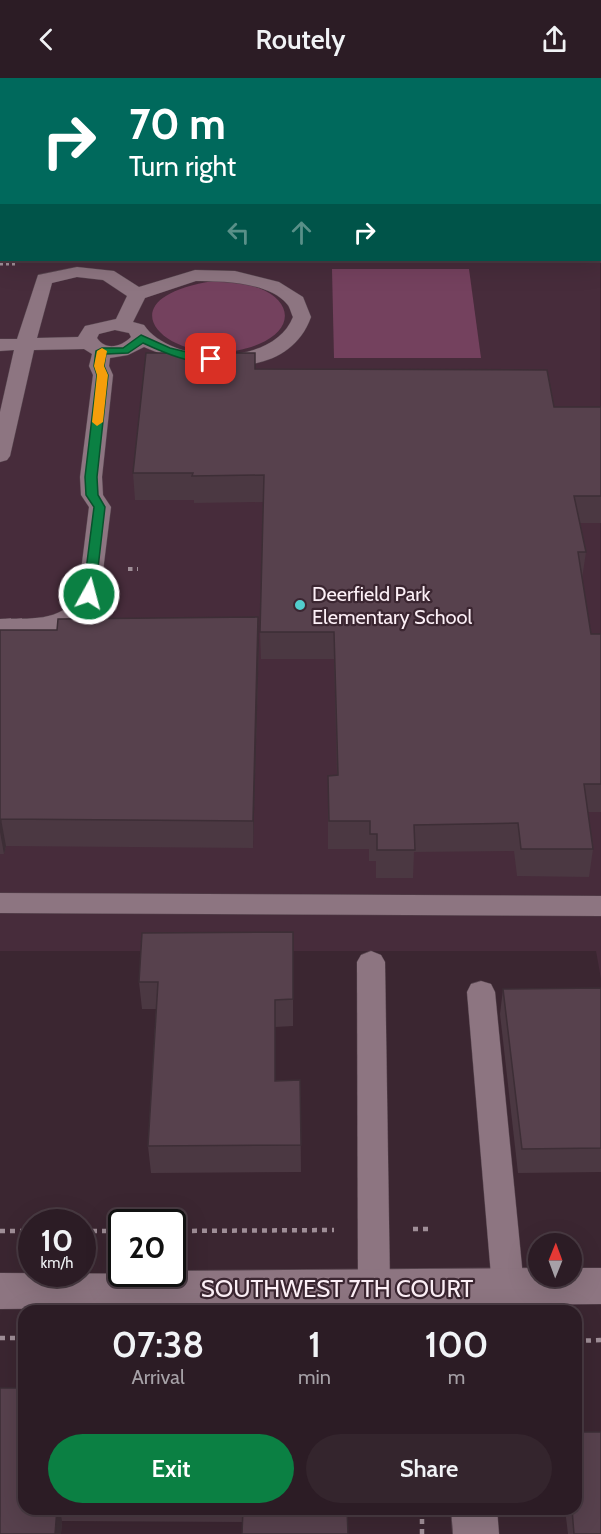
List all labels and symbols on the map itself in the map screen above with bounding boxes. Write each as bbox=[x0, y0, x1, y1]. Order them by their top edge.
pin bbox=[185, 333, 236, 384]
position arrow bbox=[57, 562, 121, 626]
place label: Deerfield Park Elementary School bbox=[312, 582, 473, 629]
marker: Deerfield Park Elementary School bbox=[293, 598, 307, 612]
speed limit sign: 20 bbox=[108, 1209, 186, 1287]
north arrow bbox=[528, 1233, 582, 1287]
street label: SOUTHWEST 7TH COURT bbox=[201, 1274, 474, 1303]

